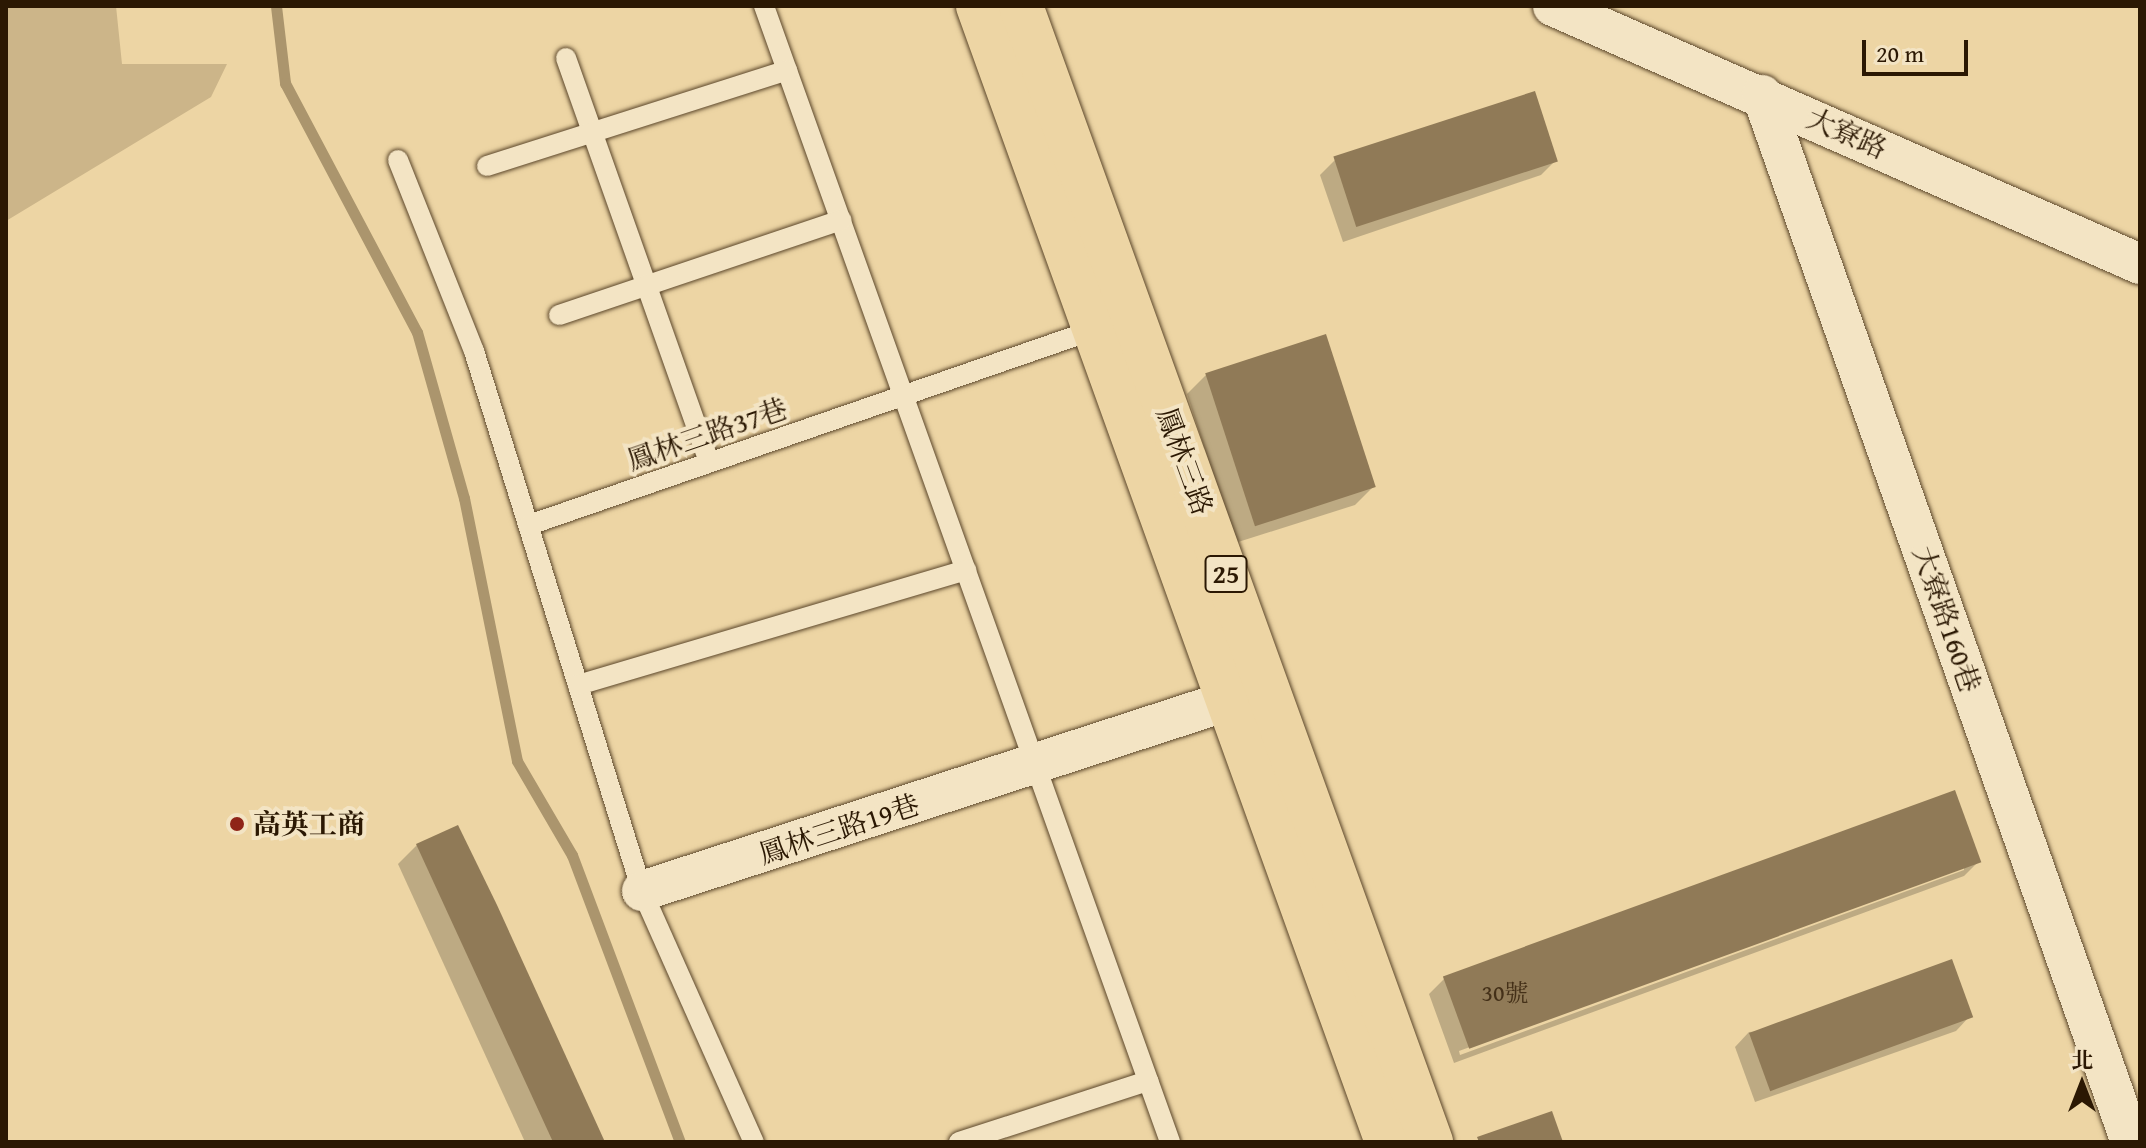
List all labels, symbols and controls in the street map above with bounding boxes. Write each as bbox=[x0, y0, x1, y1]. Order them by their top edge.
scale bar bbox=[1866, 24, 1972, 74]
text: 20 m bbox=[1876, 36, 1924, 71]
street label: 大寮路 bbox=[1802, 101, 1892, 165]
street label: 鳳林三路37巷 bbox=[623, 391, 791, 477]
street label: 鳳林三路 bbox=[1150, 403, 1220, 519]
street label: 大寮路160巷 bbox=[1906, 541, 1988, 697]
road number: 25 bbox=[1204, 552, 1248, 596]
street label: 鳳林三路19巷 bbox=[754, 787, 924, 871]
place label: 高英工商 bbox=[253, 807, 365, 841]
marker: 高英工商 bbox=[228, 815, 246, 833]
house number: 30號 bbox=[1481, 979, 1529, 1007]
north arrow bbox=[2042, 1044, 2122, 1124]
text: 北 bbox=[2071, 1044, 2093, 1076]

